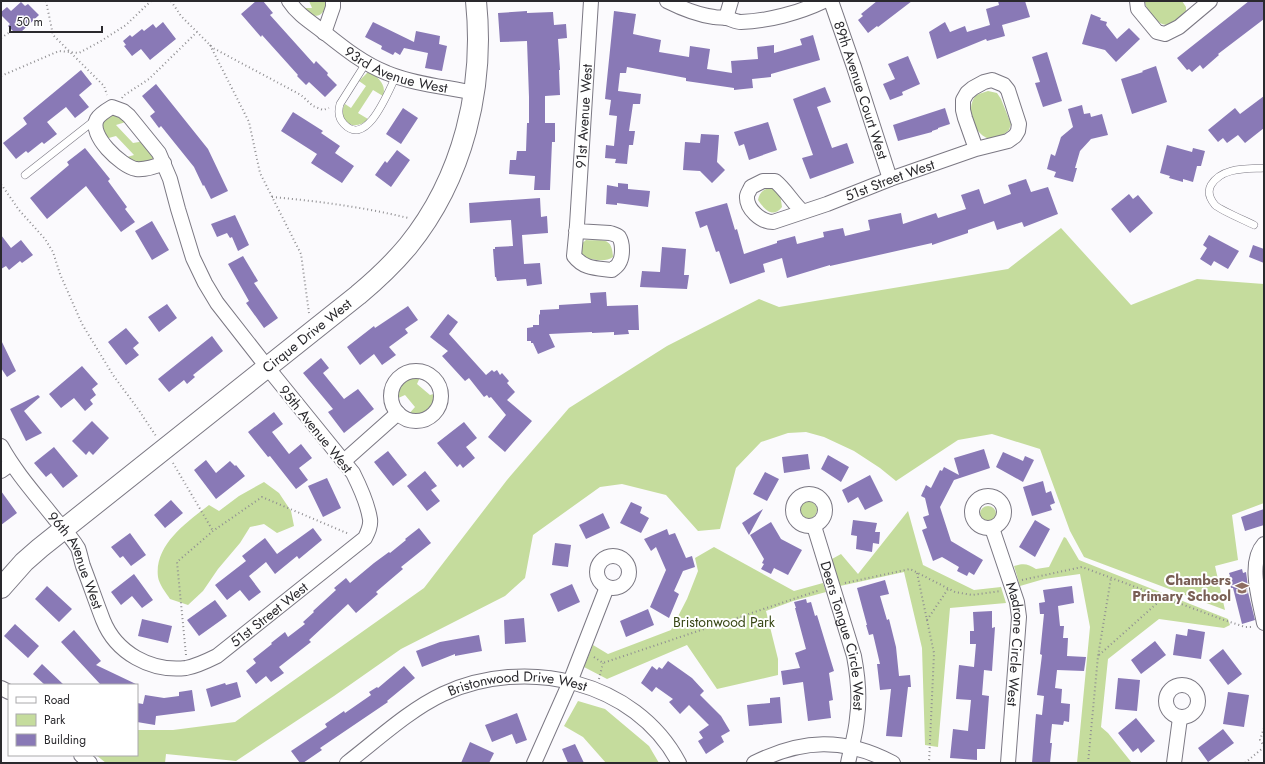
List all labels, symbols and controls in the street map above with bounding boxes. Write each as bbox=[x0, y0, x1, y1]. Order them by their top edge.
scale bar bbox=[10, 8, 102, 34]
text: 50 m bbox=[16, 13, 43, 31]
street label: 89th Avenue Court West bbox=[829, 18, 893, 162]
street label: 93rd Avenue West bbox=[340, 41, 450, 98]
street label: 91st Avenue West bbox=[571, 63, 597, 169]
street label: 51st Street West bbox=[842, 154, 938, 206]
street label: Cirque Drive West bbox=[258, 294, 356, 377]
street label: 95th Avenue West bbox=[274, 381, 358, 478]
street label: 96th Avenue West bbox=[43, 507, 108, 613]
street label: Deers Tongue Circle West bbox=[815, 559, 869, 712]
place label: Chambers Primary School bbox=[1132, 570, 1232, 606]
street label: 51st Street West bbox=[226, 577, 313, 652]
street label: Madrone Circle West bbox=[1001, 579, 1029, 708]
school or university icon: Chambers Primary School bbox=[1234, 580, 1250, 596]
park label: Bristonwood Park bbox=[673, 612, 776, 632]
street label: Bristonwood Drive West bbox=[445, 666, 590, 701]
legend bbox=[8, 684, 138, 756]
text: Road bbox=[44, 691, 70, 709]
text: Park bbox=[44, 711, 66, 729]
text: Building bbox=[44, 731, 86, 749]

